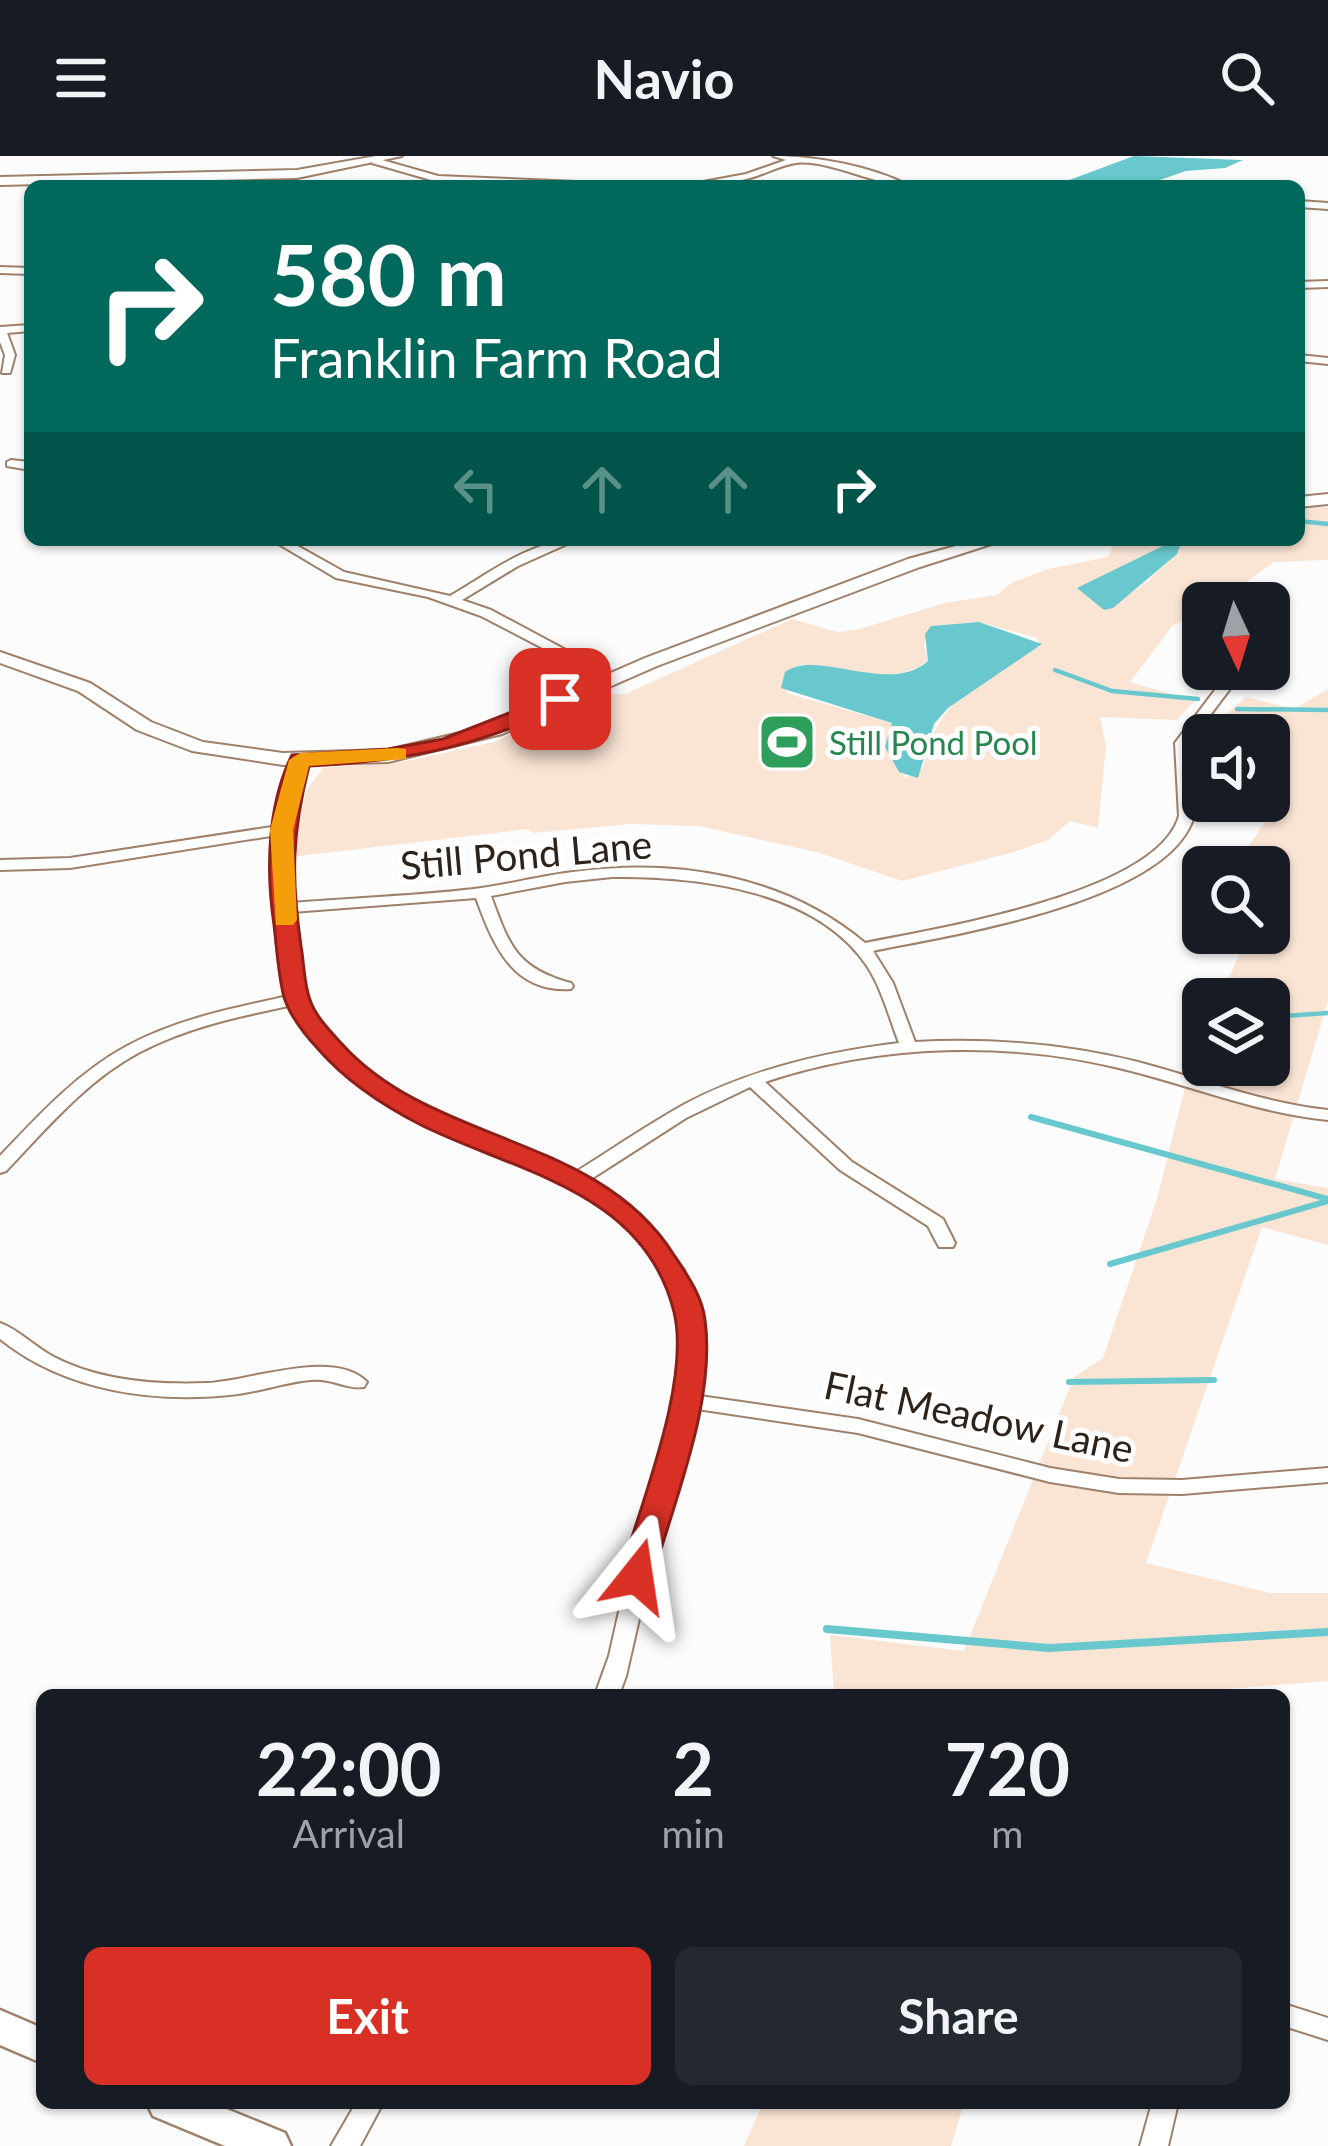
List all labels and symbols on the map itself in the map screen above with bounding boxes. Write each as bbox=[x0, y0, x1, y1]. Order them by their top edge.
north arrow bbox=[1182, 582, 1290, 690]
pin bbox=[509, 648, 611, 750]
sports icon: Still Pond Pool bbox=[756, 711, 818, 773]
place label: Still Pond Pool bbox=[829, 722, 1038, 762]
street label: Still Pond Lane bbox=[398, 820, 654, 888]
street label: Flat Meadow Lane bbox=[820, 1361, 1138, 1471]
position arrow bbox=[574, 1513, 700, 1639]

